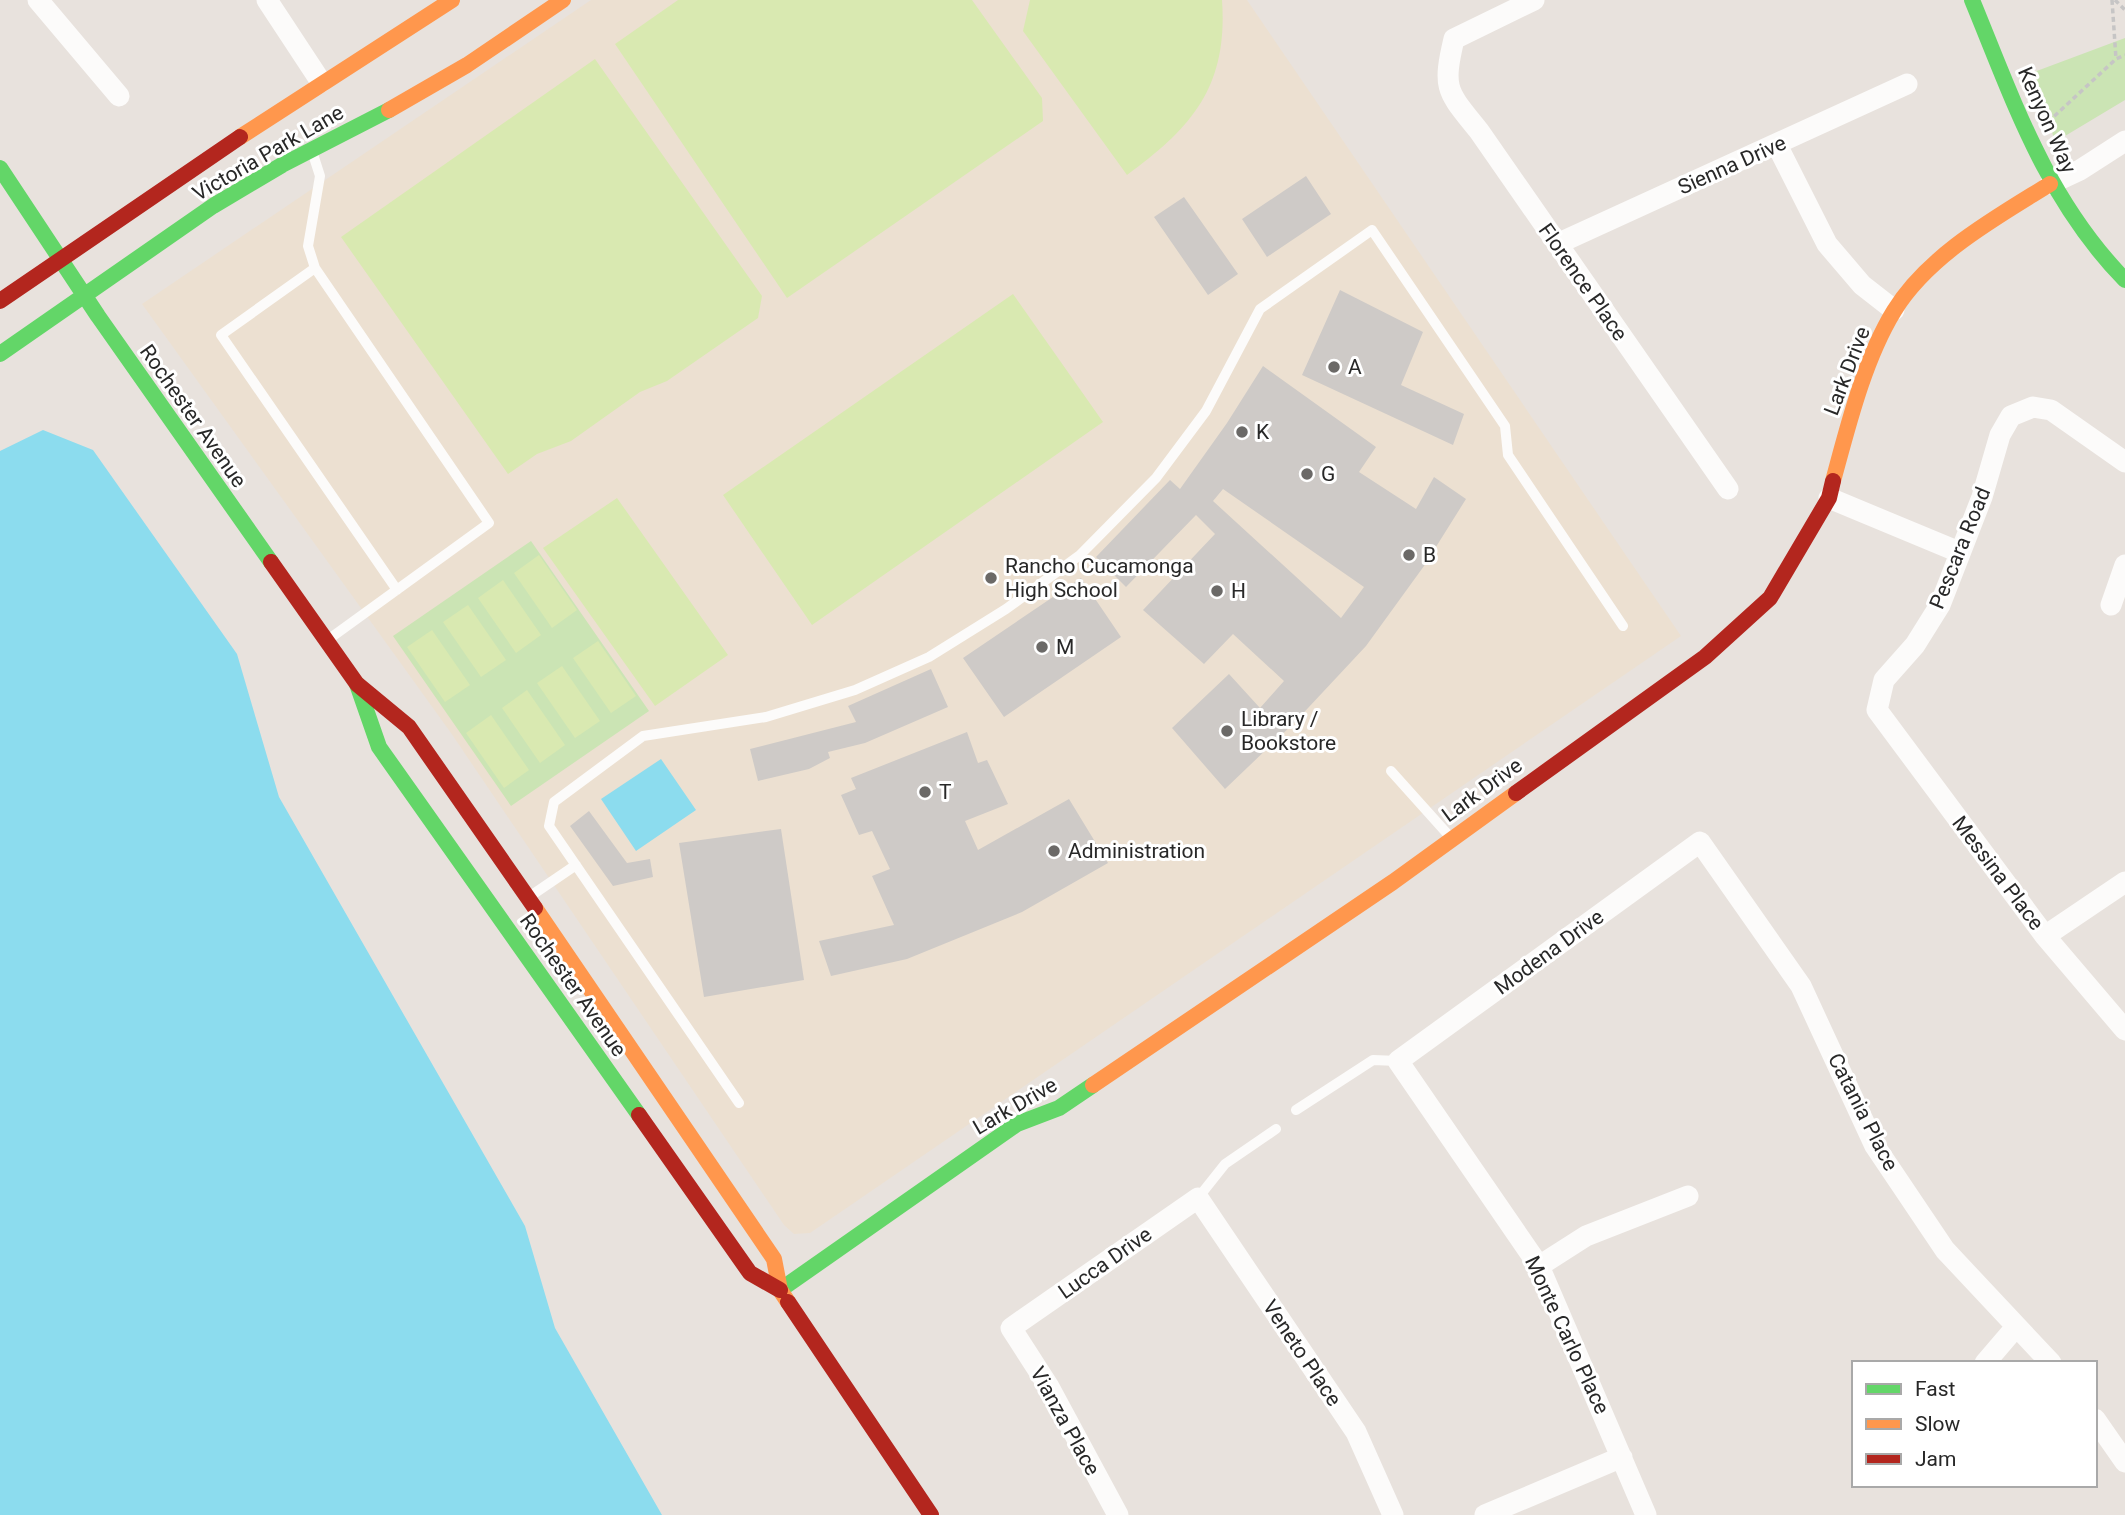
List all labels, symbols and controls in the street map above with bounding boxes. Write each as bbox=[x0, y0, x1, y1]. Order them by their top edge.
street label: Kenyon Way bbox=[2013, 63, 2081, 177]
street label: Victoria Park Lane bbox=[188, 100, 348, 206]
street label: Sienna Drive bbox=[1674, 131, 1790, 199]
street label: Florence Place bbox=[1534, 219, 1632, 345]
street label: Lark Drive bbox=[1819, 323, 1875, 419]
street label: Rochester Avenue bbox=[135, 340, 251, 492]
place label: A bbox=[1348, 355, 1362, 379]
marker: A bbox=[1326, 359, 1342, 375]
place label: K bbox=[1256, 420, 1270, 444]
marker: K bbox=[1234, 424, 1250, 440]
place label: G bbox=[1321, 462, 1335, 486]
marker: G bbox=[1299, 466, 1315, 482]
street label: Pescara Road bbox=[1925, 484, 1995, 612]
place label: B bbox=[1423, 543, 1436, 567]
marker: B bbox=[1401, 547, 1417, 563]
place label: Rancho Cucamonga High School bbox=[1005, 554, 1194, 602]
marker: Rancho Cucamonga High School bbox=[983, 570, 999, 586]
place label: H bbox=[1231, 579, 1246, 603]
marker: H bbox=[1209, 583, 1225, 599]
place label: M bbox=[1056, 635, 1074, 659]
marker: M bbox=[1034, 639, 1050, 655]
place label: Library / Bookstore bbox=[1241, 707, 1336, 755]
marker: Library / Bookstore bbox=[1219, 723, 1235, 739]
street label: Lark Drive bbox=[1437, 753, 1527, 827]
place label: T bbox=[939, 780, 952, 804]
marker: T bbox=[917, 784, 933, 800]
street label: Messina Place bbox=[1947, 811, 2049, 935]
place label: Administration bbox=[1068, 839, 1205, 863]
marker: Administration bbox=[1046, 843, 1062, 859]
street label: Modena Drive bbox=[1490, 904, 1608, 1000]
street label: Rochester Avenue bbox=[515, 909, 631, 1061]
street label: Catania Place bbox=[1823, 1049, 1903, 1175]
street label: Lark Drive bbox=[969, 1072, 1061, 1140]
street label: Lucca Drive bbox=[1054, 1222, 1156, 1304]
street label: Monte Carlo Place bbox=[1520, 1252, 1614, 1418]
street label: Veneto Place bbox=[1258, 1295, 1346, 1411]
legend bbox=[1852, 1361, 2097, 1487]
street label: Vianza Place bbox=[1025, 1363, 1105, 1479]
text: Fast bbox=[1915, 1377, 1956, 1401]
text: Slow bbox=[1915, 1412, 1961, 1436]
text: Jam bbox=[1915, 1447, 1956, 1471]

